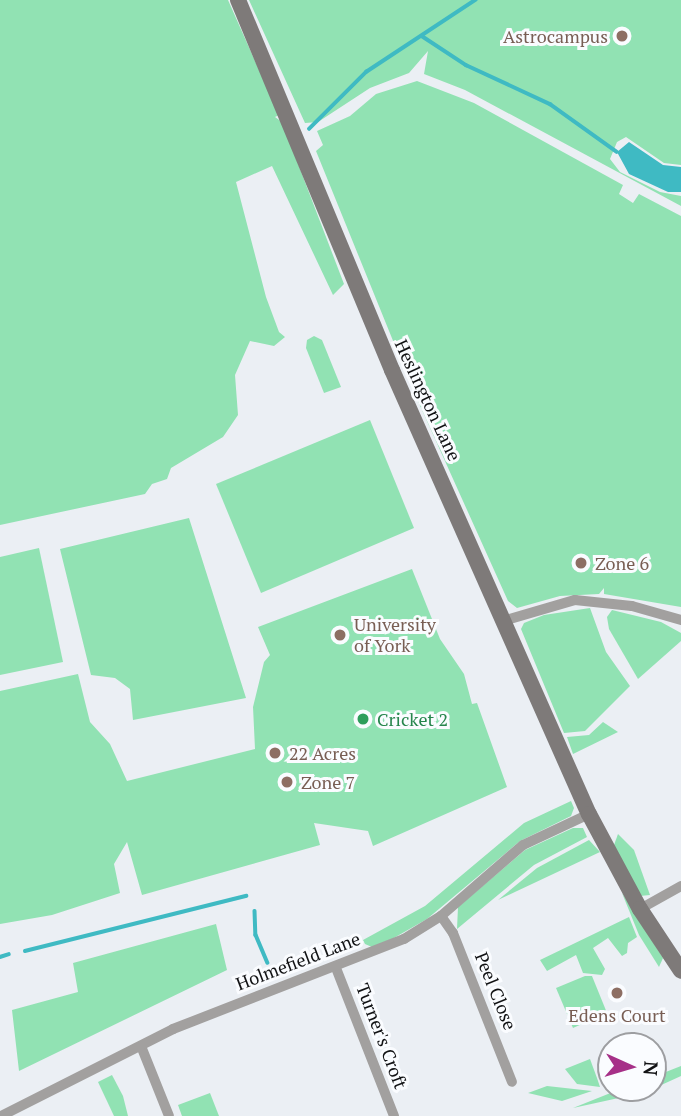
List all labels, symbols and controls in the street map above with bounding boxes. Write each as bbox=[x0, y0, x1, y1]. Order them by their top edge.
place label: Astrocampus bbox=[503, 25, 608, 47]
marker: Astrocampus bbox=[614, 28, 630, 44]
street label: Heslington Lane bbox=[390, 336, 466, 464]
place label: Zone 6 bbox=[595, 552, 649, 574]
marker: Zone 6 bbox=[573, 555, 589, 571]
place label: University of York bbox=[354, 614, 436, 656]
marker: University of York bbox=[332, 627, 348, 643]
place label: Cricket 2 bbox=[377, 708, 448, 730]
marker: Cricket 2 bbox=[355, 711, 371, 727]
place label: 22 Acres bbox=[289, 742, 356, 764]
marker: 22 Acres bbox=[267, 745, 283, 761]
place label: Zone 7 bbox=[301, 771, 355, 793]
marker: Zone 7 bbox=[279, 774, 295, 790]
street label: Holmefield Lane bbox=[233, 927, 363, 995]
street label: Peel Close bbox=[471, 949, 521, 1033]
street label: Turner's Croft bbox=[352, 980, 412, 1092]
marker: Edens Court bbox=[609, 985, 625, 1001]
place label: Edens Court bbox=[568, 1004, 666, 1026]
north arrow bbox=[597, 1032, 667, 1102]
text: N bbox=[638, 1060, 664, 1076]

